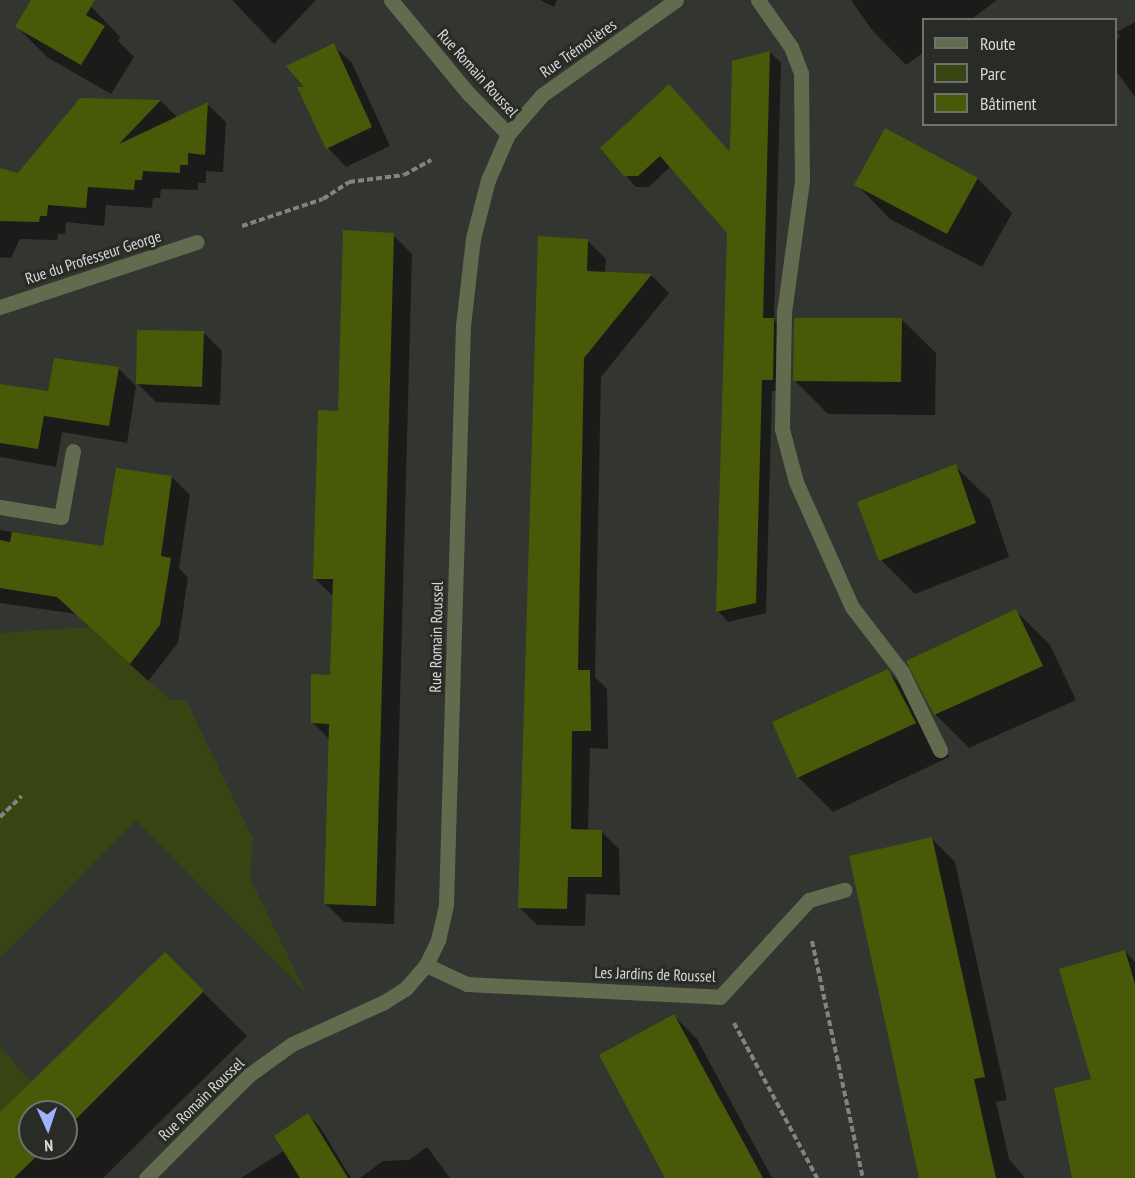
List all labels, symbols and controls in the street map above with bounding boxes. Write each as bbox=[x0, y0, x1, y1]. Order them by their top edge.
street label: Rue Trémolières bbox=[536, 15, 620, 81]
legend bbox=[922, 18, 1117, 126]
street label: Rue Romain Roussel bbox=[434, 25, 522, 121]
text: Route bbox=[980, 32, 1016, 55]
text: Parc bbox=[980, 62, 1006, 85]
text: Bâtiment bbox=[980, 92, 1037, 115]
street label: Rue du Professeur George bbox=[23, 226, 163, 288]
street label: Rue Romain Roussel bbox=[425, 581, 447, 693]
street label: Les Jardins de Roussel bbox=[594, 962, 716, 986]
street label: Rue Romain Roussel bbox=[154, 1053, 248, 1145]
north arrow bbox=[18, 1100, 78, 1160]
text: N bbox=[44, 1136, 54, 1156]

